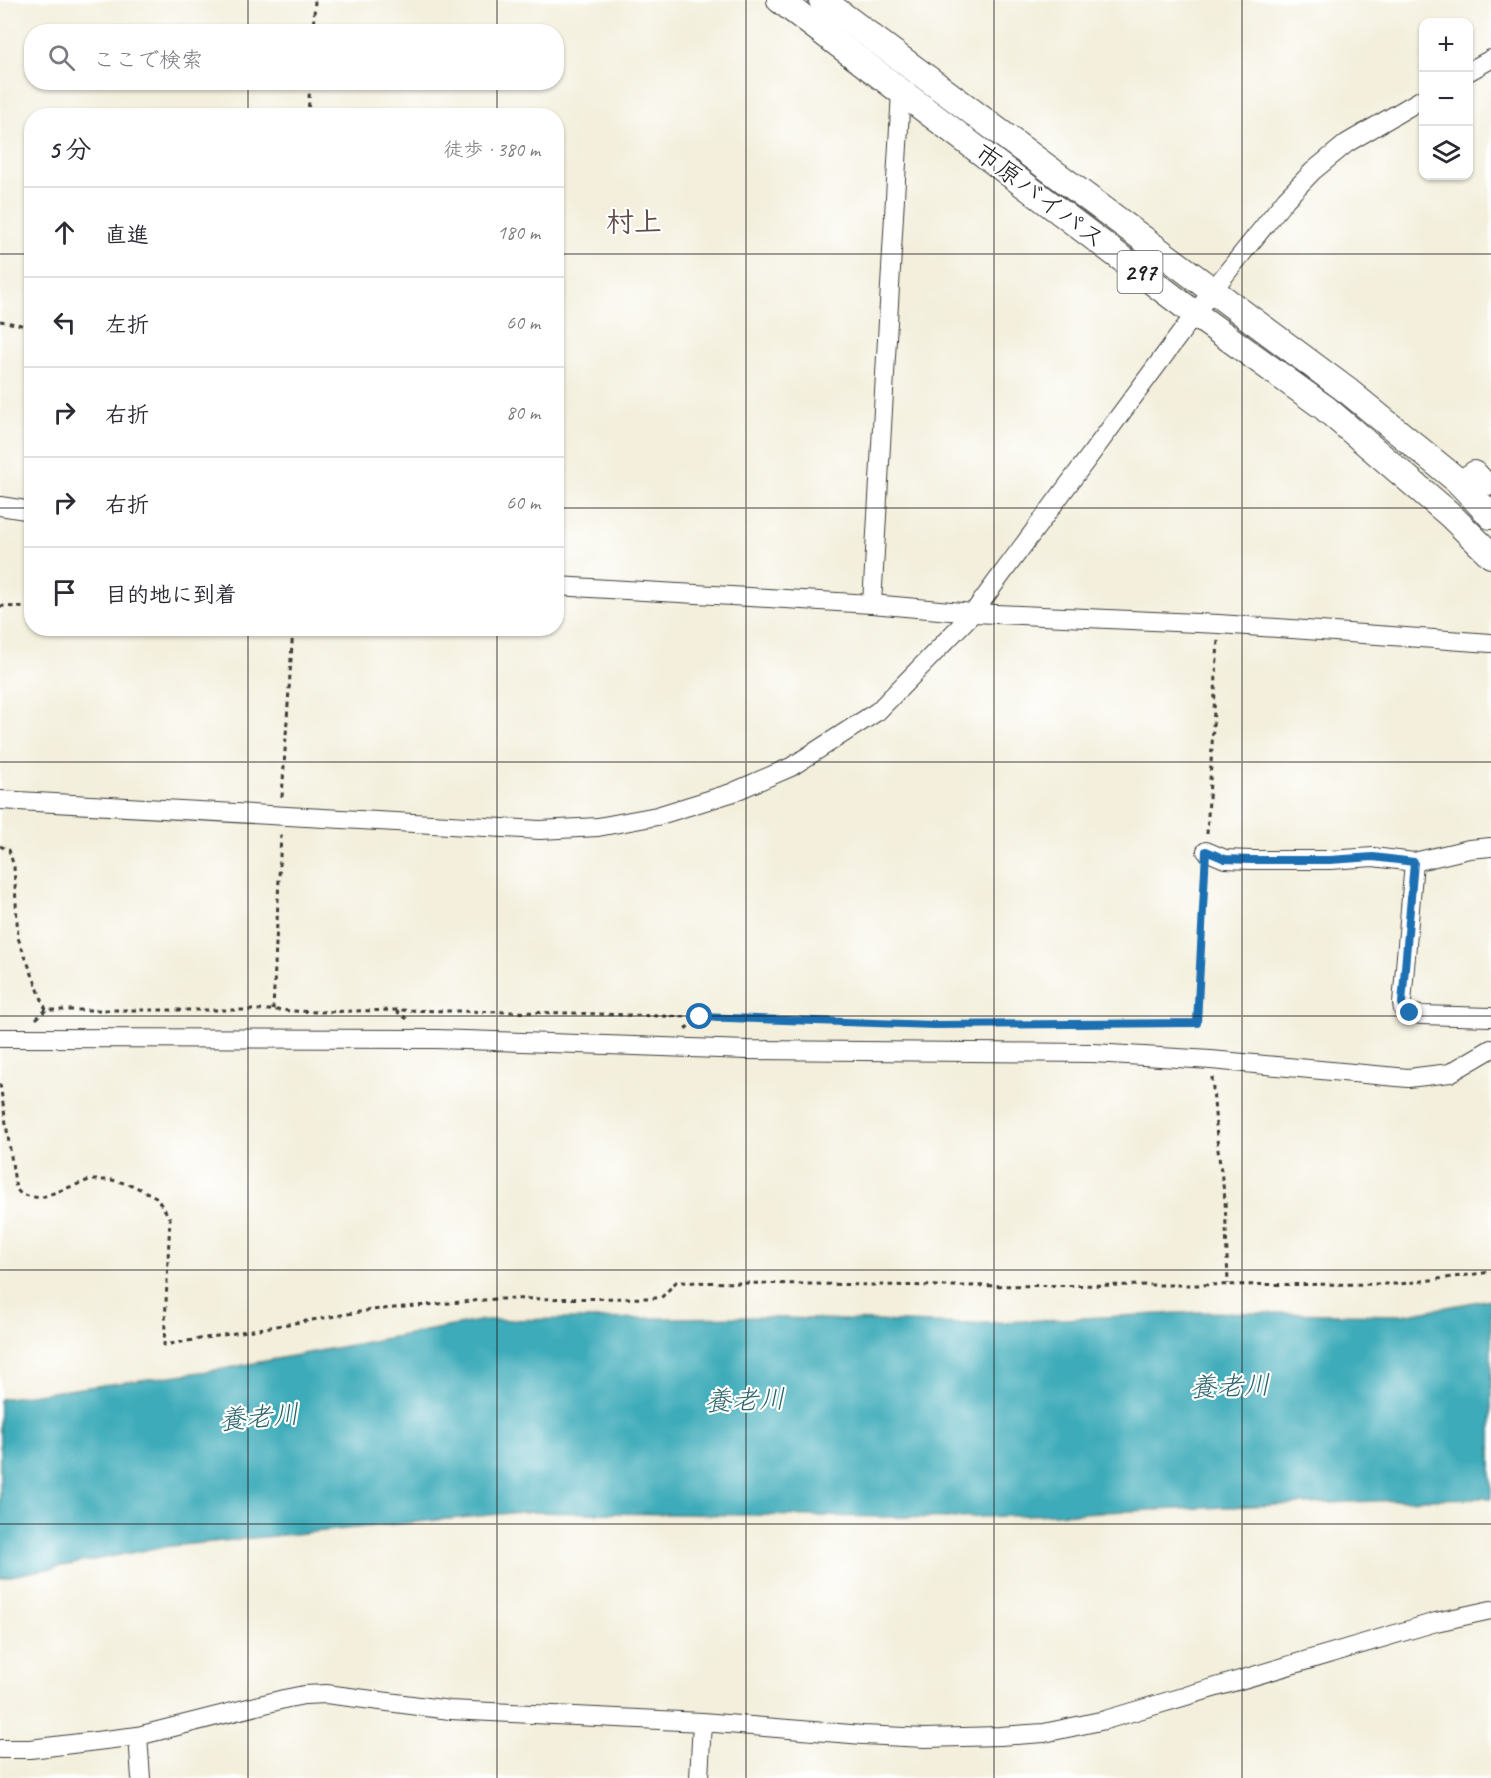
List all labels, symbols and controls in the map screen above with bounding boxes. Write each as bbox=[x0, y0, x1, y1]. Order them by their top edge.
map controls bbox=[1419, 18, 1473, 180]
button: + bbox=[1419, 18, 1473, 72]
search box bbox=[24, 24, 564, 90]
icon: search bbox=[45, 41, 78, 74]
text: ここで検索 bbox=[93, 46, 203, 74]
button: − bbox=[1419, 72, 1473, 126]
button: layers bbox=[1419, 126, 1473, 180]
text: 5 分 bbox=[48, 133, 92, 166]
street label: 市原バイパス bbox=[968, 136, 1112, 256]
text: 徒歩 · 380 m bbox=[444, 137, 540, 162]
district label: 村上 bbox=[606, 204, 662, 239]
icon: ahead bbox=[48, 216, 81, 249]
text: 180 m bbox=[497, 220, 540, 245]
text: 直進 bbox=[105, 221, 149, 249]
road number: 297 bbox=[1118, 251, 1162, 293]
icon: left bbox=[48, 306, 81, 339]
text: 60 m bbox=[506, 310, 540, 335]
text: 左折 bbox=[105, 311, 149, 339]
icon: right bbox=[48, 396, 81, 429]
text: 80 m bbox=[506, 400, 540, 425]
text: 右折 bbox=[105, 401, 149, 429]
icon: right bbox=[48, 486, 81, 519]
text: 60 m bbox=[506, 490, 540, 515]
text: 右折 bbox=[105, 491, 149, 519]
icon: arrive bbox=[48, 576, 81, 609]
text: 目的地に到着 bbox=[105, 581, 237, 609]
route end bbox=[1396, 999, 1422, 1025]
route start bbox=[686, 1003, 712, 1029]
water label: 養老川 bbox=[1189, 1368, 1271, 1404]
water label: 養老川 bbox=[704, 1382, 786, 1418]
water label: 養老川 bbox=[217, 1397, 301, 1437]

